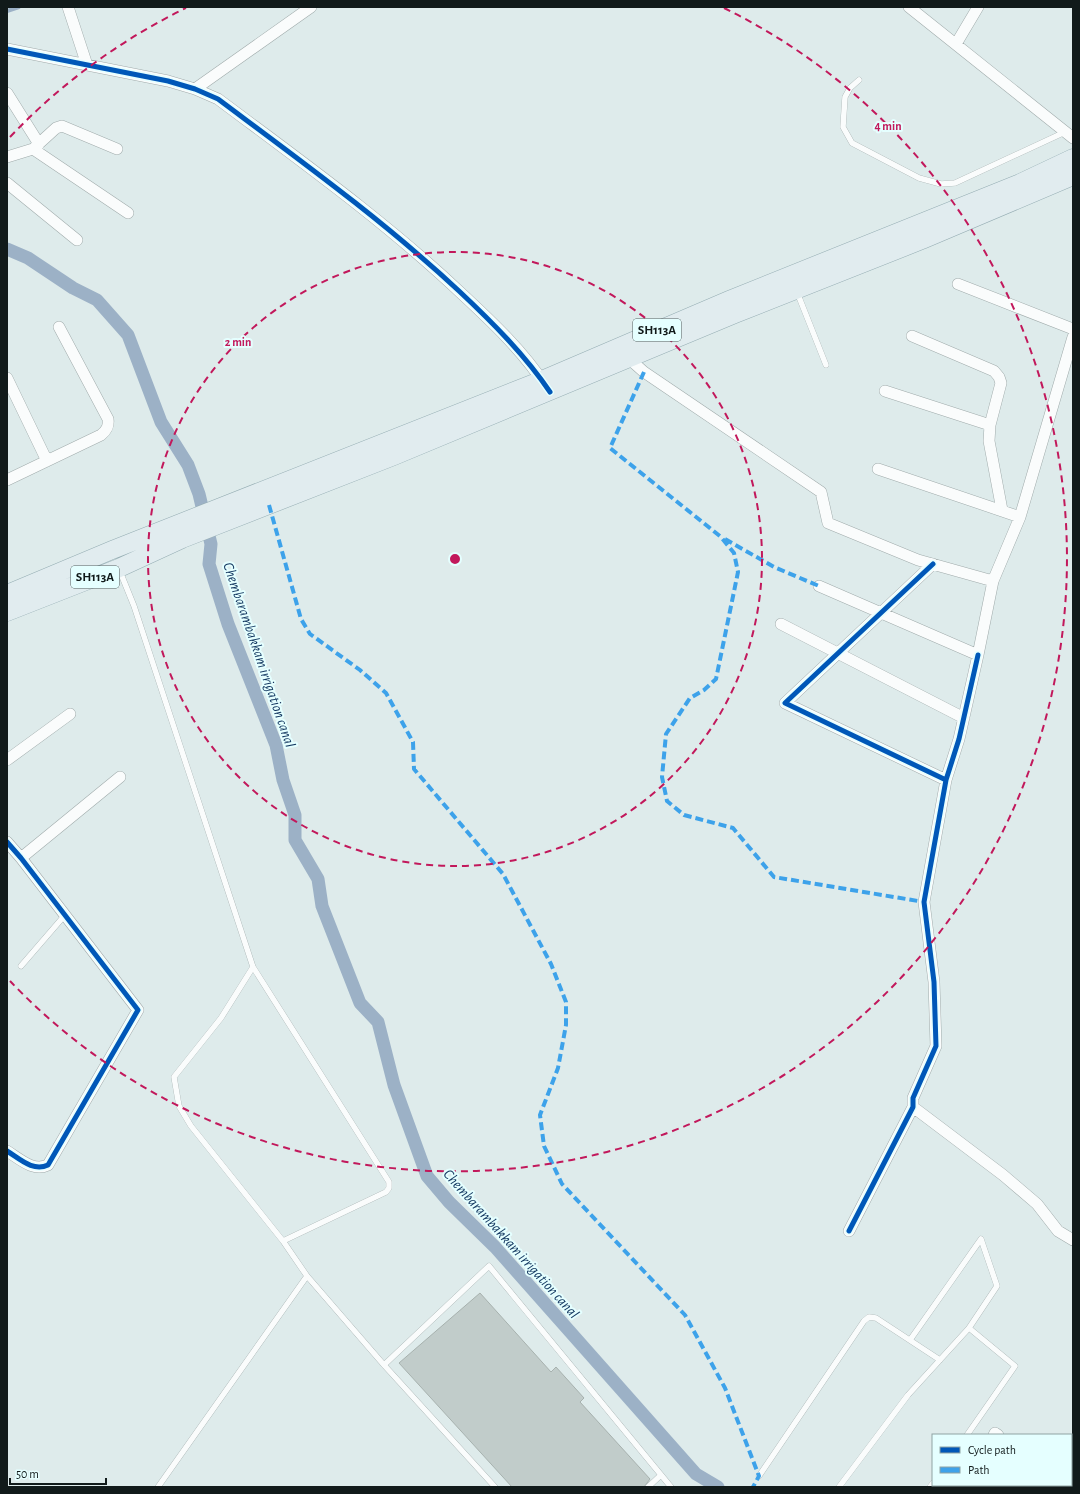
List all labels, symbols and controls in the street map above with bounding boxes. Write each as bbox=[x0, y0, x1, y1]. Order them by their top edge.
text: 4 min bbox=[874, 120, 902, 132]
road number: SH113A bbox=[633, 319, 681, 341]
text: 2 min bbox=[225, 336, 251, 348]
centre of rings bbox=[448, 552, 462, 566]
water label: Chembarambakkam irrigation canal bbox=[220, 560, 298, 750]
road number: SH113A bbox=[71, 566, 119, 588]
water label: Chembarambakkam irrigation canal bbox=[440, 1167, 582, 1322]
legend bbox=[932, 1434, 1072, 1486]
text: Cycle path bbox=[968, 1444, 1016, 1457]
scale bar bbox=[10, 1460, 106, 1486]
text: Path bbox=[968, 1464, 990, 1476]
text: 50 m bbox=[16, 1468, 39, 1480]

